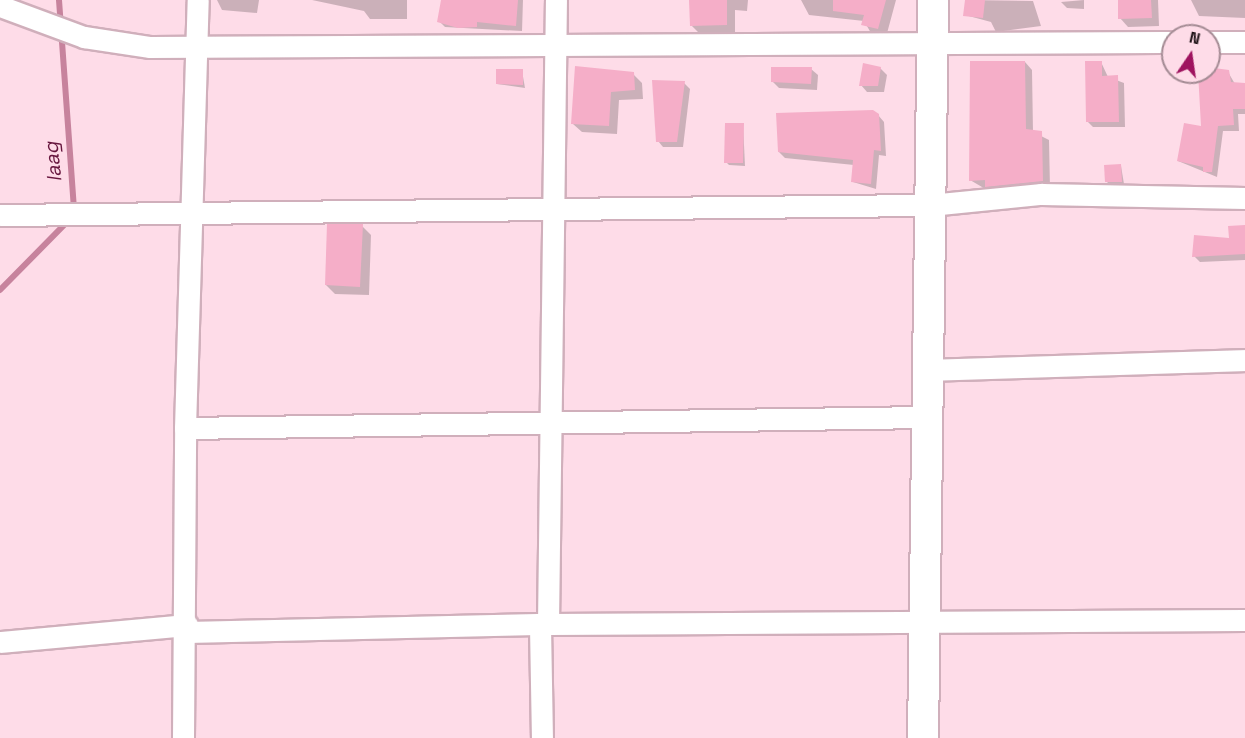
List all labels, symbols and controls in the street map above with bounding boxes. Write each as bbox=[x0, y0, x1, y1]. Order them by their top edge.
north arrow bbox=[1161, 24, 1221, 84]
text: N bbox=[1187, 26, 1202, 49]
water label: laag bbox=[39, 141, 67, 183]

